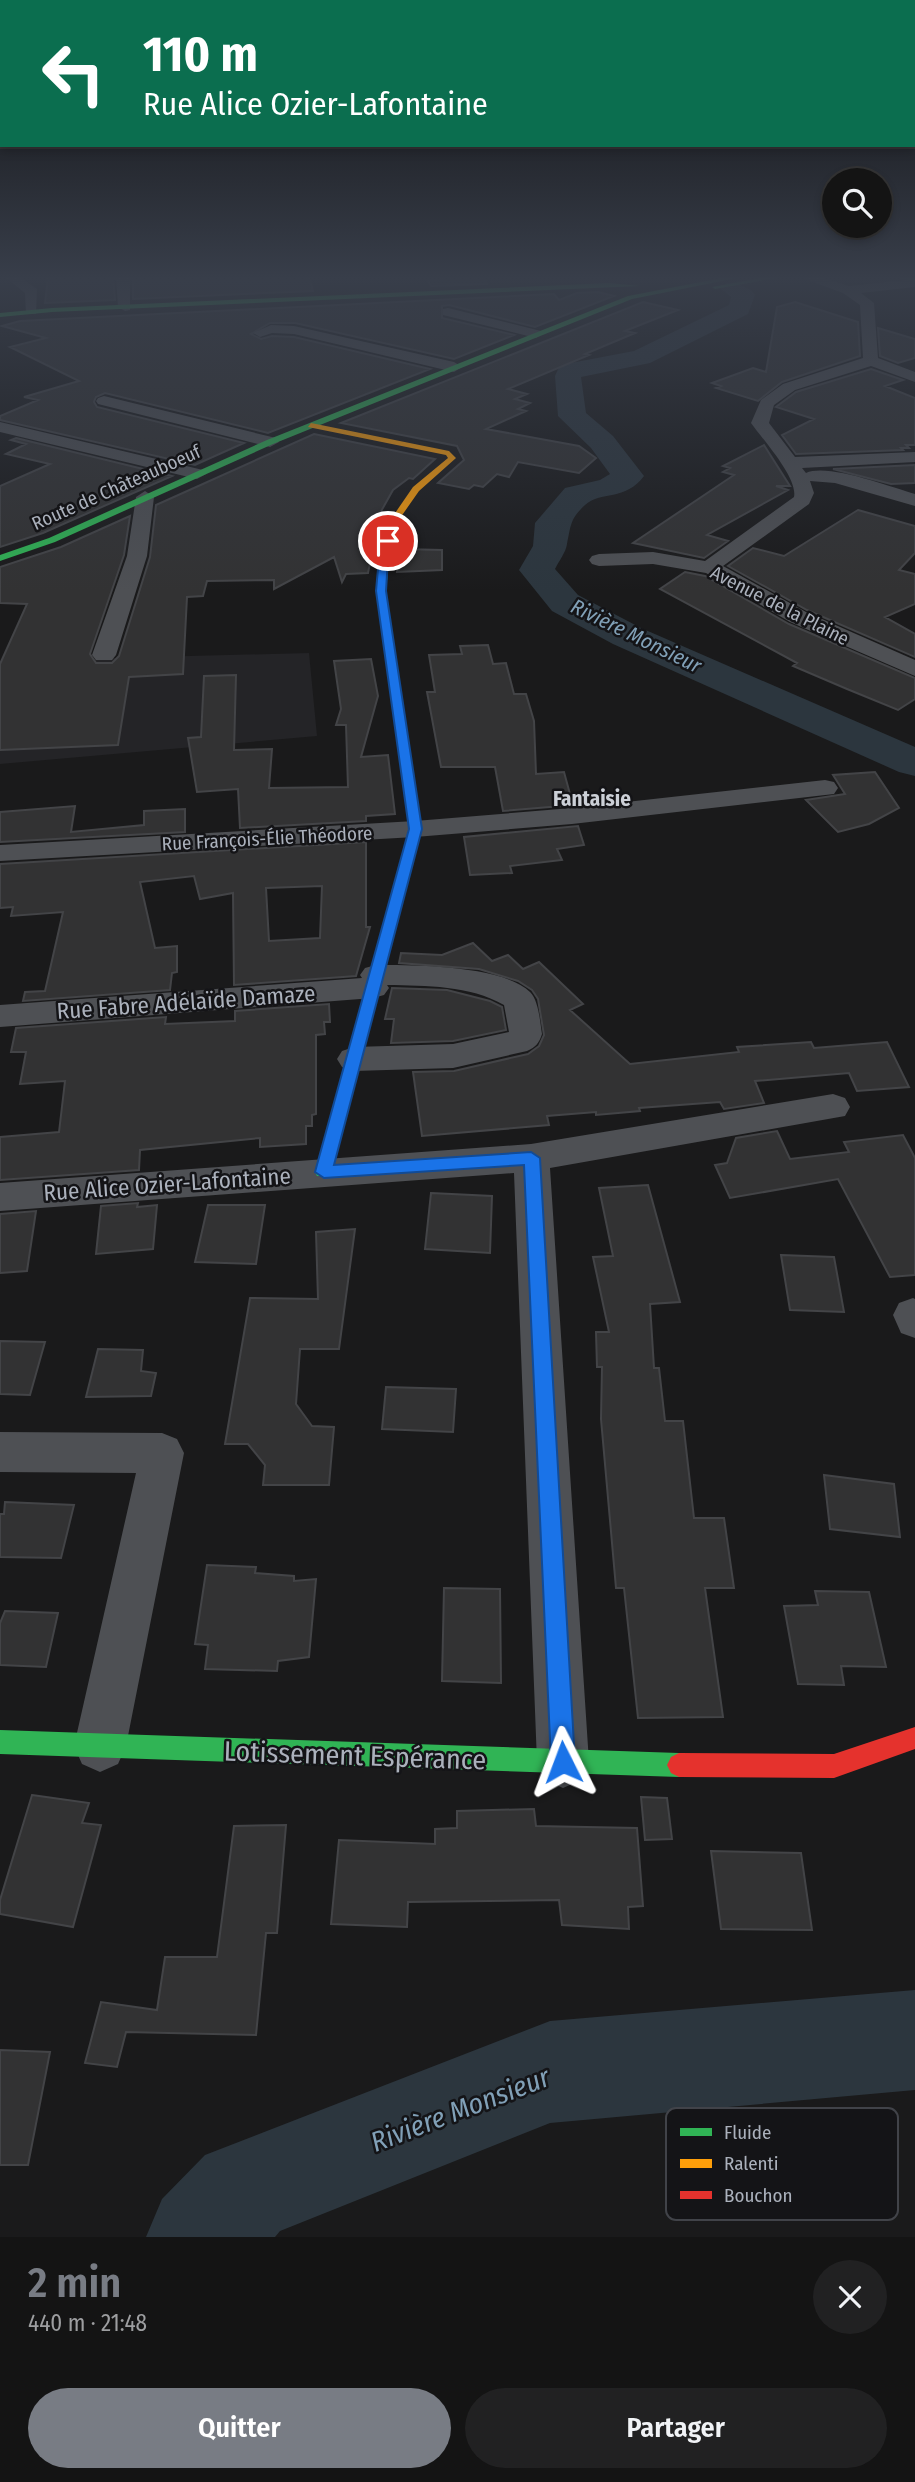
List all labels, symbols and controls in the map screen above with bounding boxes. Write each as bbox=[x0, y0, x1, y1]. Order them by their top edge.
text: 110 m bbox=[143, 25, 258, 84]
icon: left bbox=[28, 28, 119, 119]
text: Rue Alice Ozier-Lafontaine bbox=[143, 85, 488, 123]
map controls bbox=[822, 168, 892, 238]
button: search bbox=[822, 168, 892, 238]
street label: Route de Châteauboeuf bbox=[28, 439, 205, 535]
pin bbox=[358, 511, 418, 571]
icon: arrive bbox=[369, 522, 407, 560]
street label: Avenue de la Plaine bbox=[707, 561, 853, 650]
water label: Rivière Monsieur bbox=[567, 593, 706, 679]
district label: Fantaisie bbox=[553, 786, 631, 812]
street label: Rue François-Élie Théodore bbox=[161, 821, 373, 856]
street label: Rue Fabre Adélaïde Damaze bbox=[56, 979, 316, 1025]
street label: Rue Alice Ozier-Lafontaine bbox=[42, 1161, 292, 1207]
position arrow bbox=[526, 1725, 600, 1799]
street label: Lotissement Espérance bbox=[223, 1734, 487, 1777]
water label: Rivière Monsieur bbox=[366, 2060, 556, 2159]
legend bbox=[666, 2108, 898, 2220]
text: Fluide bbox=[724, 2121, 771, 2144]
text: Ralenti bbox=[724, 2152, 779, 2175]
text: Bouchon bbox=[724, 2184, 792, 2207]
text: 2 min bbox=[28, 2258, 121, 2308]
button: close bbox=[813, 2260, 887, 2334]
text: 440 m · 21:48 bbox=[28, 2309, 147, 2337]
button: Quitter bbox=[28, 2388, 451, 2468]
button: Partager bbox=[465, 2388, 887, 2468]

